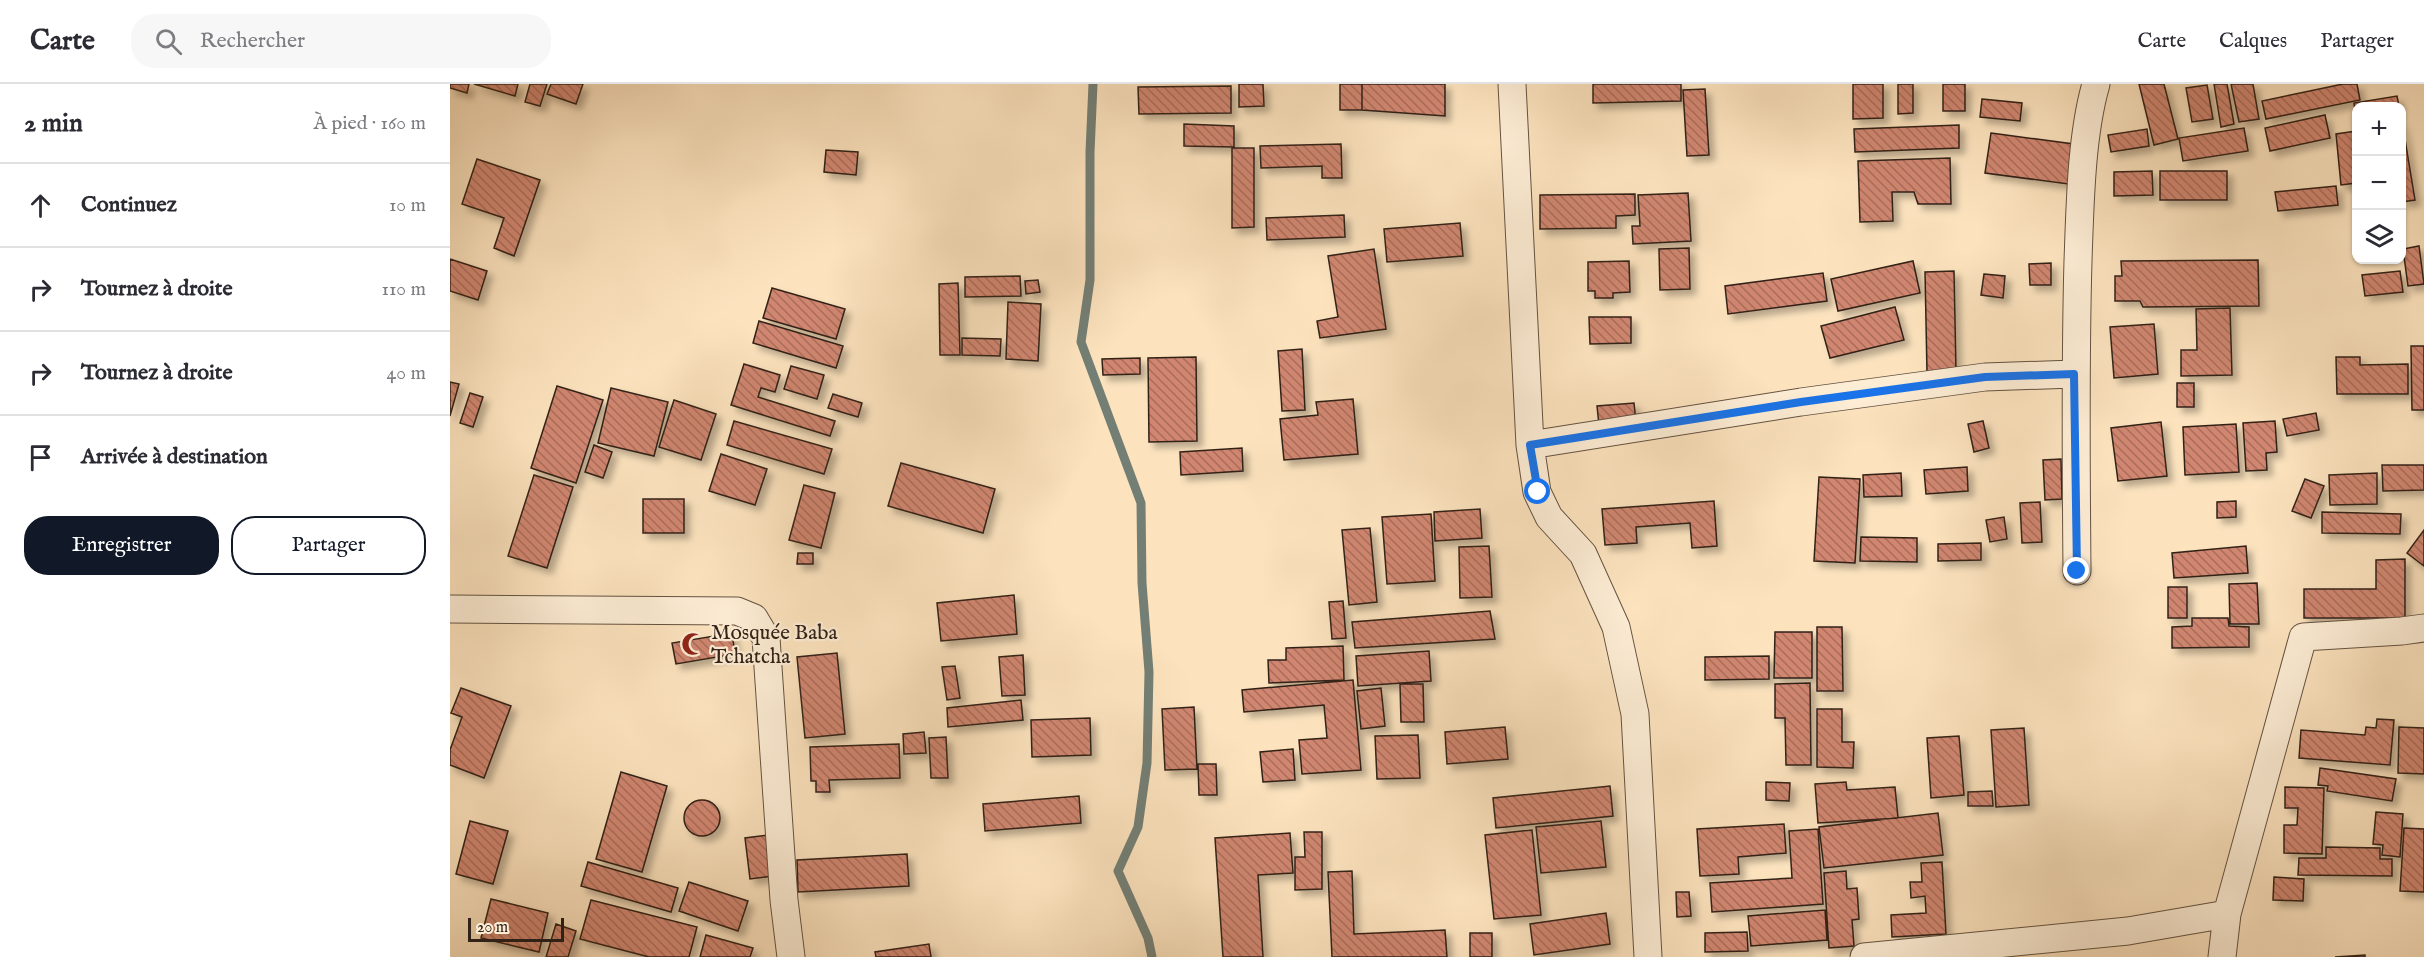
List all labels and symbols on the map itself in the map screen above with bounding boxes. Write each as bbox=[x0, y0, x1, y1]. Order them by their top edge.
route start bbox=[1524, 478, 1550, 504]
route end bbox=[2063, 557, 2089, 583]
place label: Mosquée Baba Tchatcha bbox=[711, 620, 839, 671]
mosque icon: Mosquée Baba Tchatcha bbox=[680, 631, 706, 657]
scale bar bbox=[468, 915, 564, 942]

